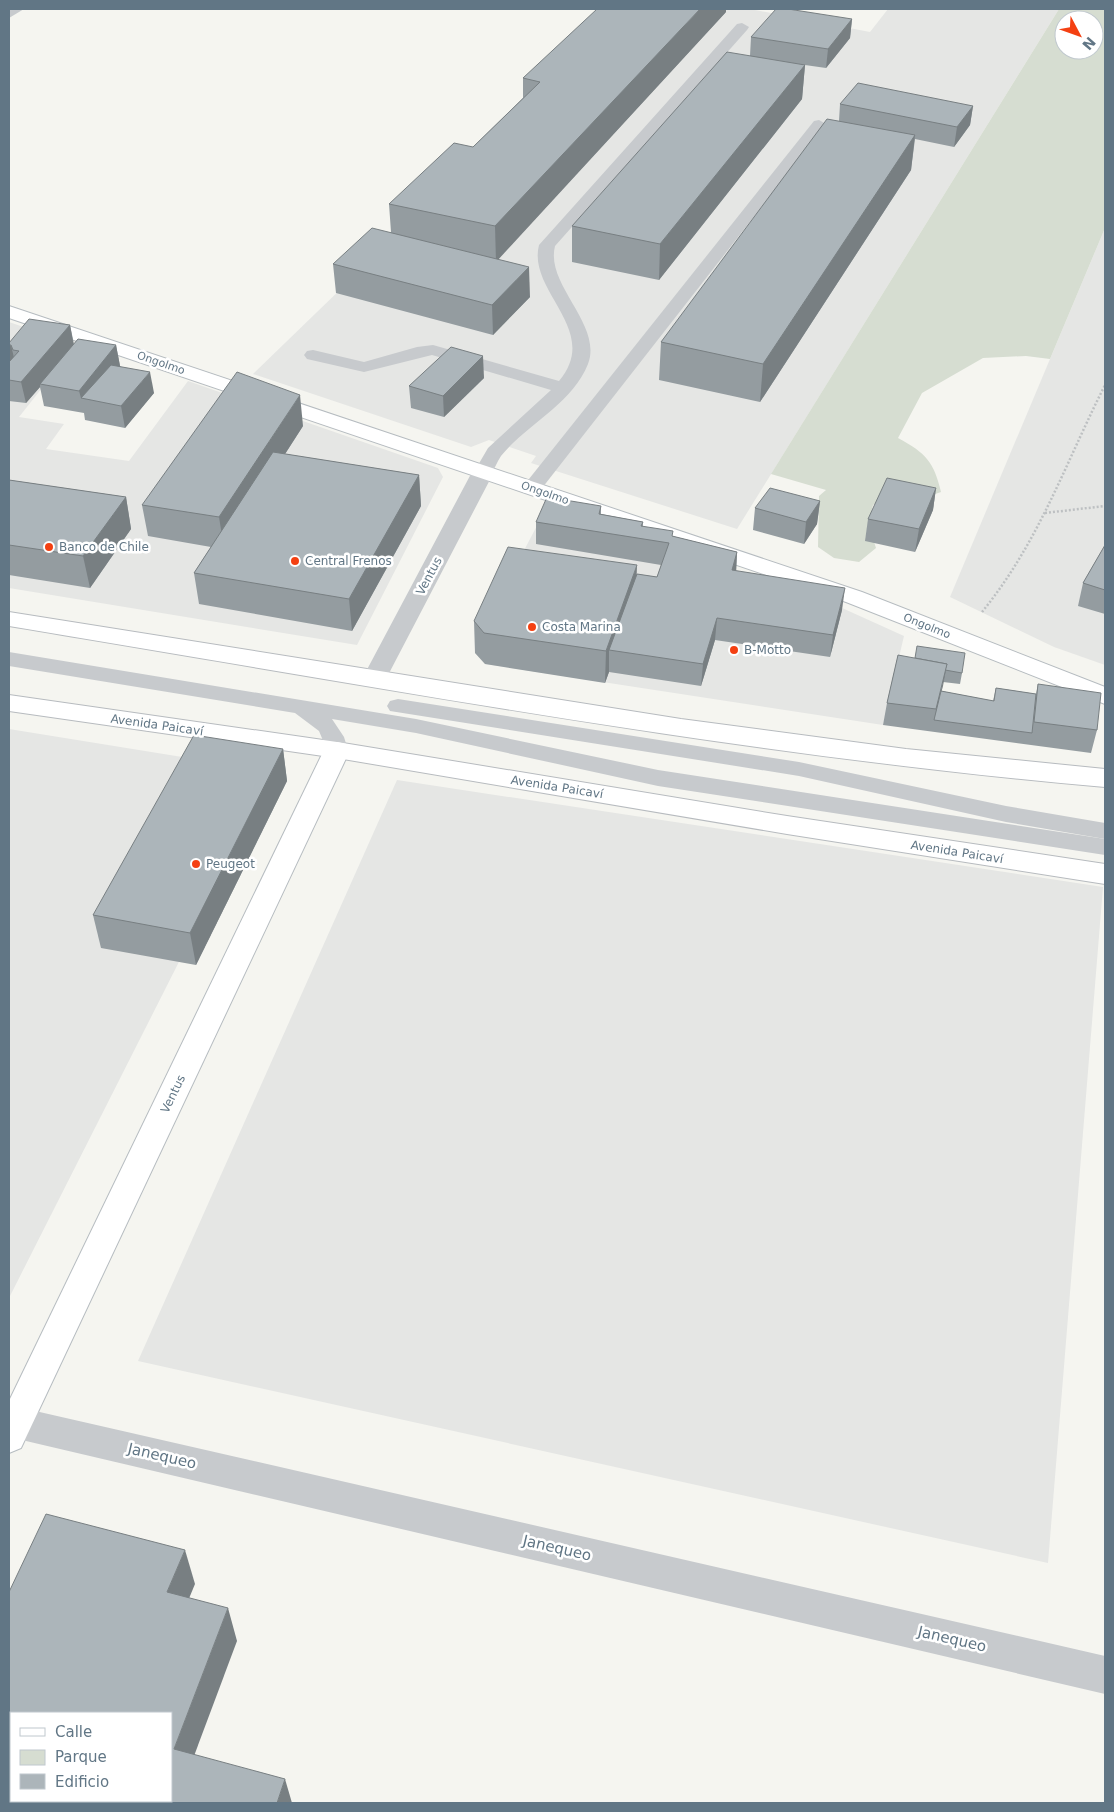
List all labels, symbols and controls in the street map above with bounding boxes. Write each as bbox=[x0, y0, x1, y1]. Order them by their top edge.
north arrow bbox=[1054, 10, 1104, 60]
text: N bbox=[1079, 34, 1099, 53]
street label: Ongolmo bbox=[135, 349, 187, 377]
street label: Ongolmo bbox=[519, 479, 571, 507]
place label: Banco de Chile bbox=[59, 540, 149, 554]
marker: Banco de Chile bbox=[43, 541, 55, 553]
place label: Central Frenos bbox=[305, 554, 392, 568]
marker: Central Frenos bbox=[289, 555, 301, 567]
street label: Ventus bbox=[413, 555, 445, 597]
street label: Ongolmo bbox=[901, 611, 953, 641]
place label: Costa Marina bbox=[542, 620, 621, 634]
marker: Costa Marina bbox=[526, 621, 538, 633]
place label: B-Motto bbox=[744, 643, 791, 657]
marker: B-Motto bbox=[728, 644, 740, 656]
street label: Avenida Paicaví bbox=[110, 712, 205, 739]
street label: Avenida Paicaví bbox=[510, 773, 605, 801]
street label: Avenida Paicaví bbox=[910, 838, 1005, 866]
place label: Peugeot bbox=[206, 857, 255, 871]
marker: Peugeot bbox=[190, 858, 202, 870]
street label: Ventus bbox=[158, 1073, 188, 1115]
street label: Janequeo bbox=[125, 1439, 198, 1473]
street label: Janequeo bbox=[520, 1531, 593, 1565]
street label: Janequeo bbox=[915, 1622, 988, 1656]
legend bbox=[10, 1712, 172, 1802]
text: Calle bbox=[55, 1723, 92, 1741]
text: Parque bbox=[55, 1748, 107, 1766]
text: Edificio bbox=[55, 1773, 109, 1791]

